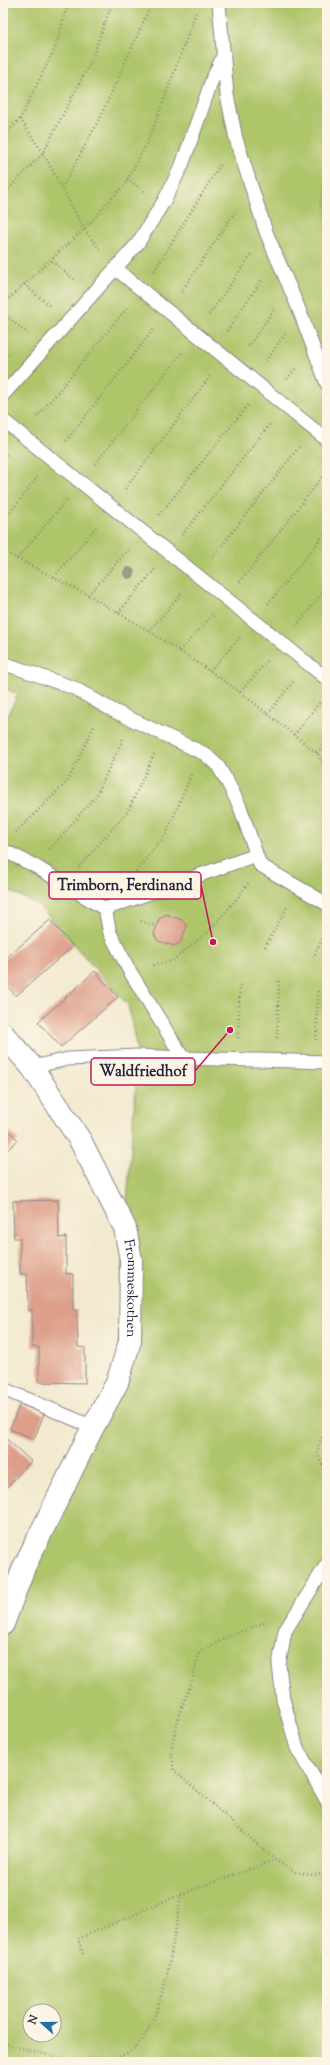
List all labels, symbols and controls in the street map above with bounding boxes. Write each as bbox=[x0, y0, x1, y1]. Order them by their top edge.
callout: Trimborn, Ferdinand bbox=[49, 872, 201, 899]
text: Trimborn, Ferdinand bbox=[57, 876, 193, 897]
callout: Waldfriedhof bbox=[91, 1058, 195, 1085]
text: Waldfriedhof bbox=[99, 1062, 189, 1083]
street label: Frommeskothen bbox=[117, 1238, 141, 1338]
north arrow bbox=[22, 2003, 62, 2043]
text: N bbox=[24, 2013, 43, 2028]

